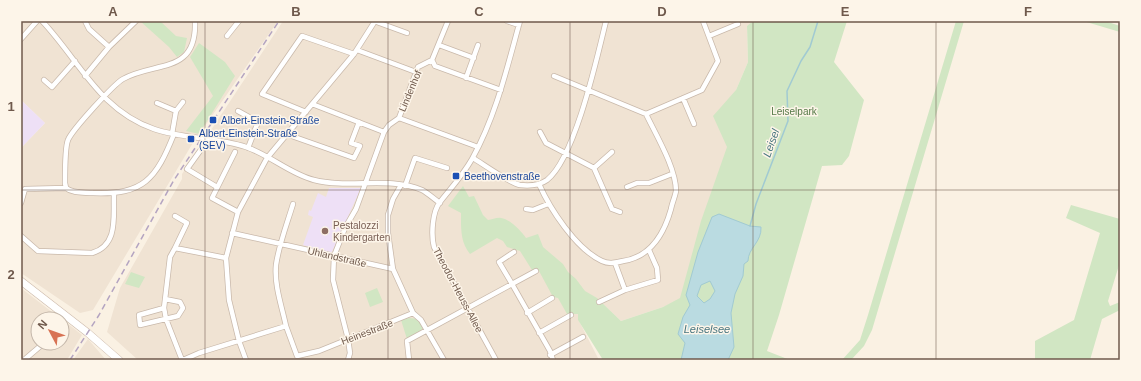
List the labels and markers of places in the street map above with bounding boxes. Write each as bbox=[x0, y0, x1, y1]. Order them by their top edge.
marker: Albert-Einstein-Straße bbox=[208, 115, 218, 125]
place label: Albert-Einstein-Straße bbox=[221, 115, 320, 126]
place label: Albert-Einstein-Straße (SEV) bbox=[199, 128, 298, 151]
marker: Albert-Einstein-Straße (SEV) bbox=[186, 134, 196, 144]
marker: Beethovenstraße bbox=[451, 171, 461, 181]
place label: Beethovenstraße bbox=[464, 171, 541, 182]
place label: Pestalozzi Kindergarten bbox=[333, 220, 390, 243]
marker: Pestalozzi Kindergarten bbox=[320, 226, 330, 236]

